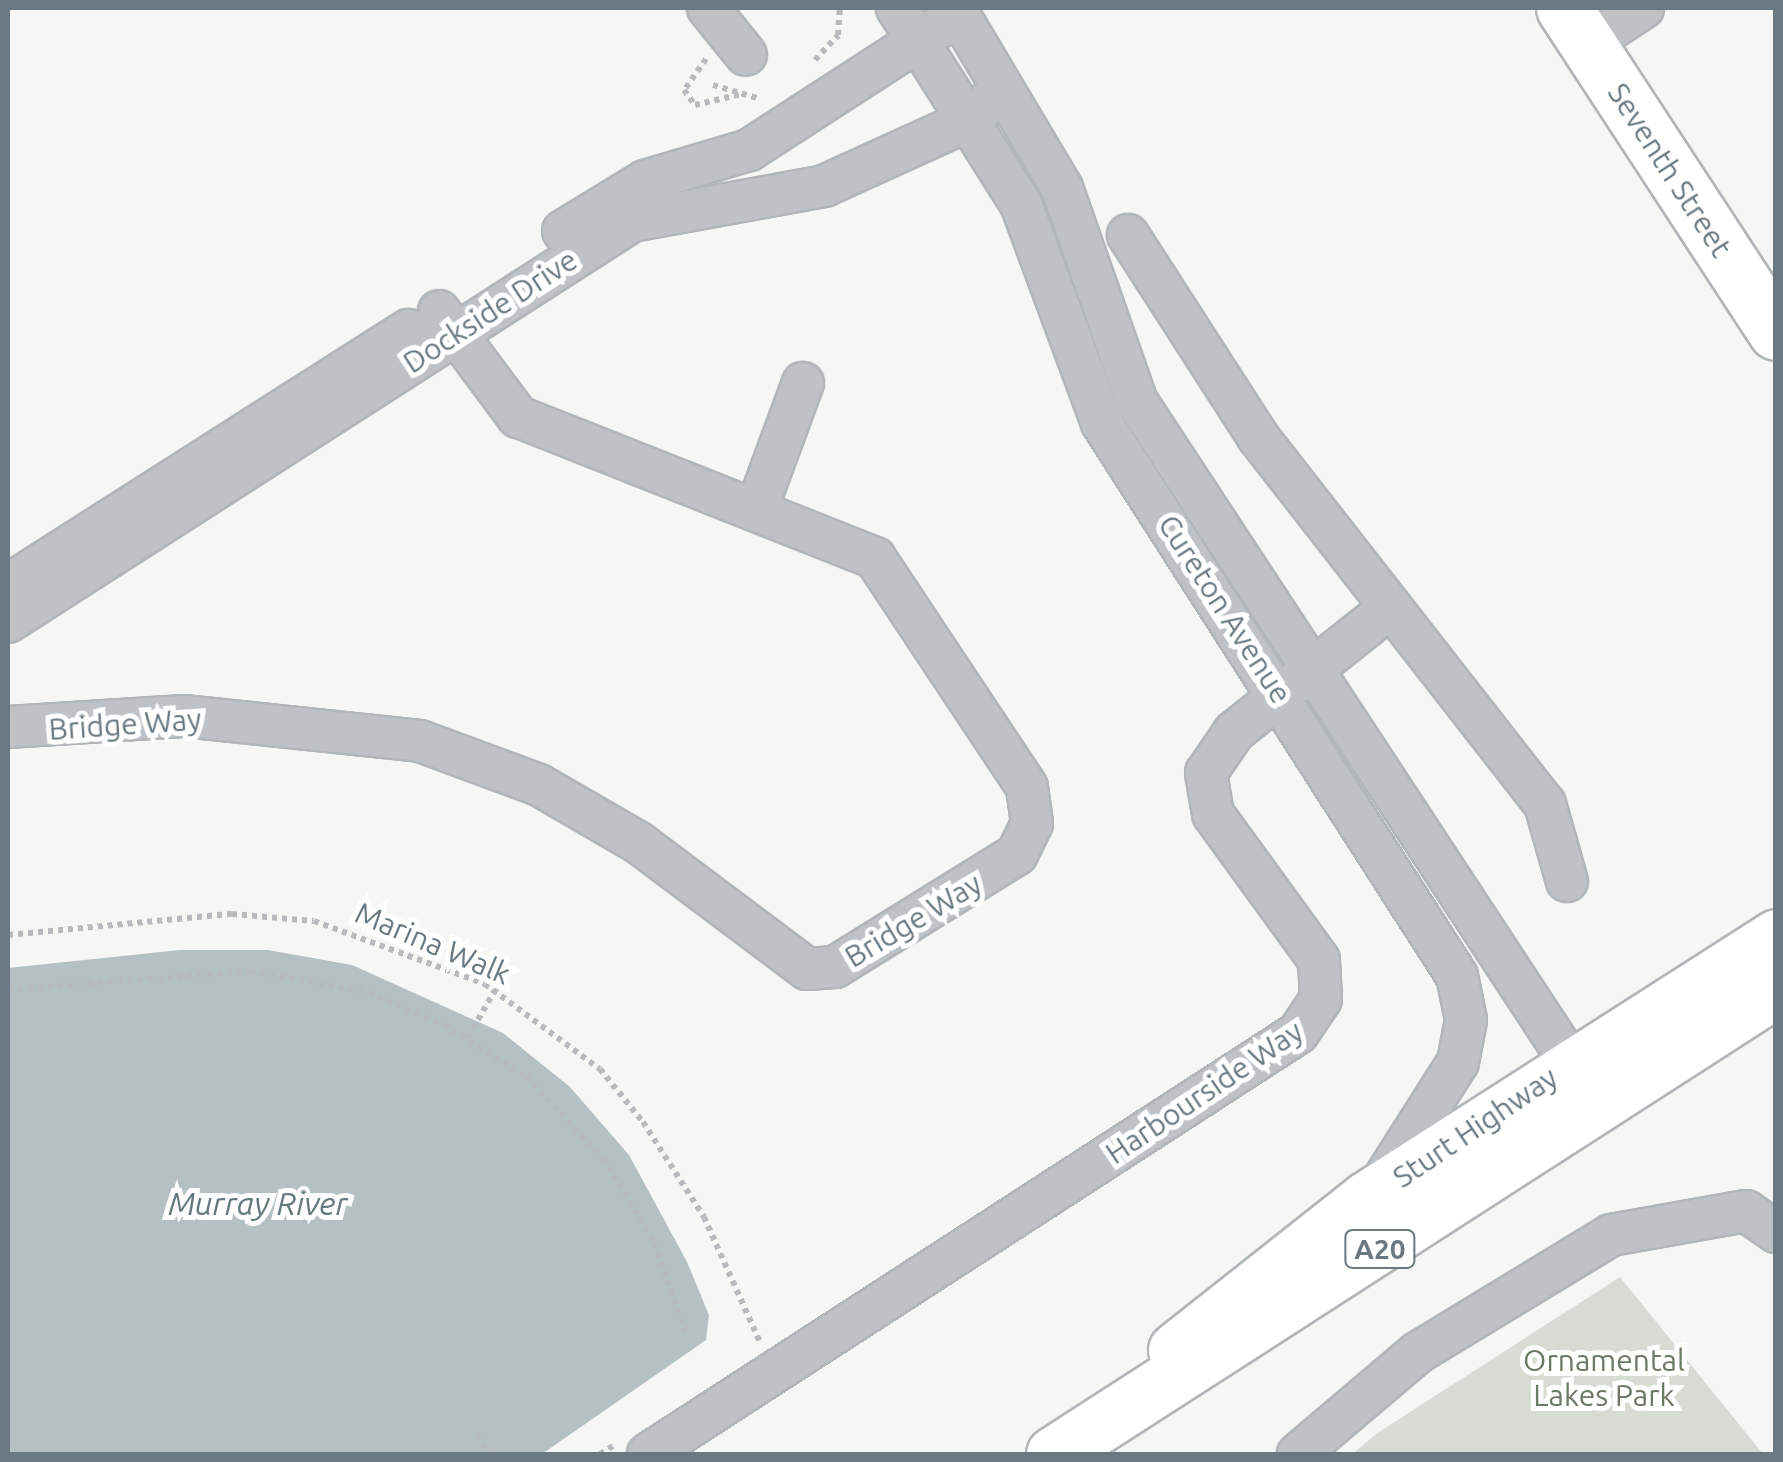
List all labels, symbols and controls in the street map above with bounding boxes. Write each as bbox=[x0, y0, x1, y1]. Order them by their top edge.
street label: Seventh Street bbox=[1600, 76, 1740, 264]
street label: Dockside Drive bbox=[396, 241, 584, 381]
street label: Cureton Avenue bbox=[1151, 508, 1299, 710]
street label: Bridge Way bbox=[47, 701, 203, 747]
street label: Bridge Way bbox=[838, 865, 988, 975]
street label: Marina Walk bbox=[350, 894, 516, 992]
street label: Harbourside Way bbox=[1099, 1013, 1309, 1171]
street label: Sturt Highway bbox=[1386, 1059, 1564, 1195]
water label: Murray River bbox=[168, 1184, 348, 1222]
road number: A20 bbox=[1342, 1226, 1418, 1272]
park label: Ornamental Lakes Park bbox=[1523, 1342, 1685, 1412]

